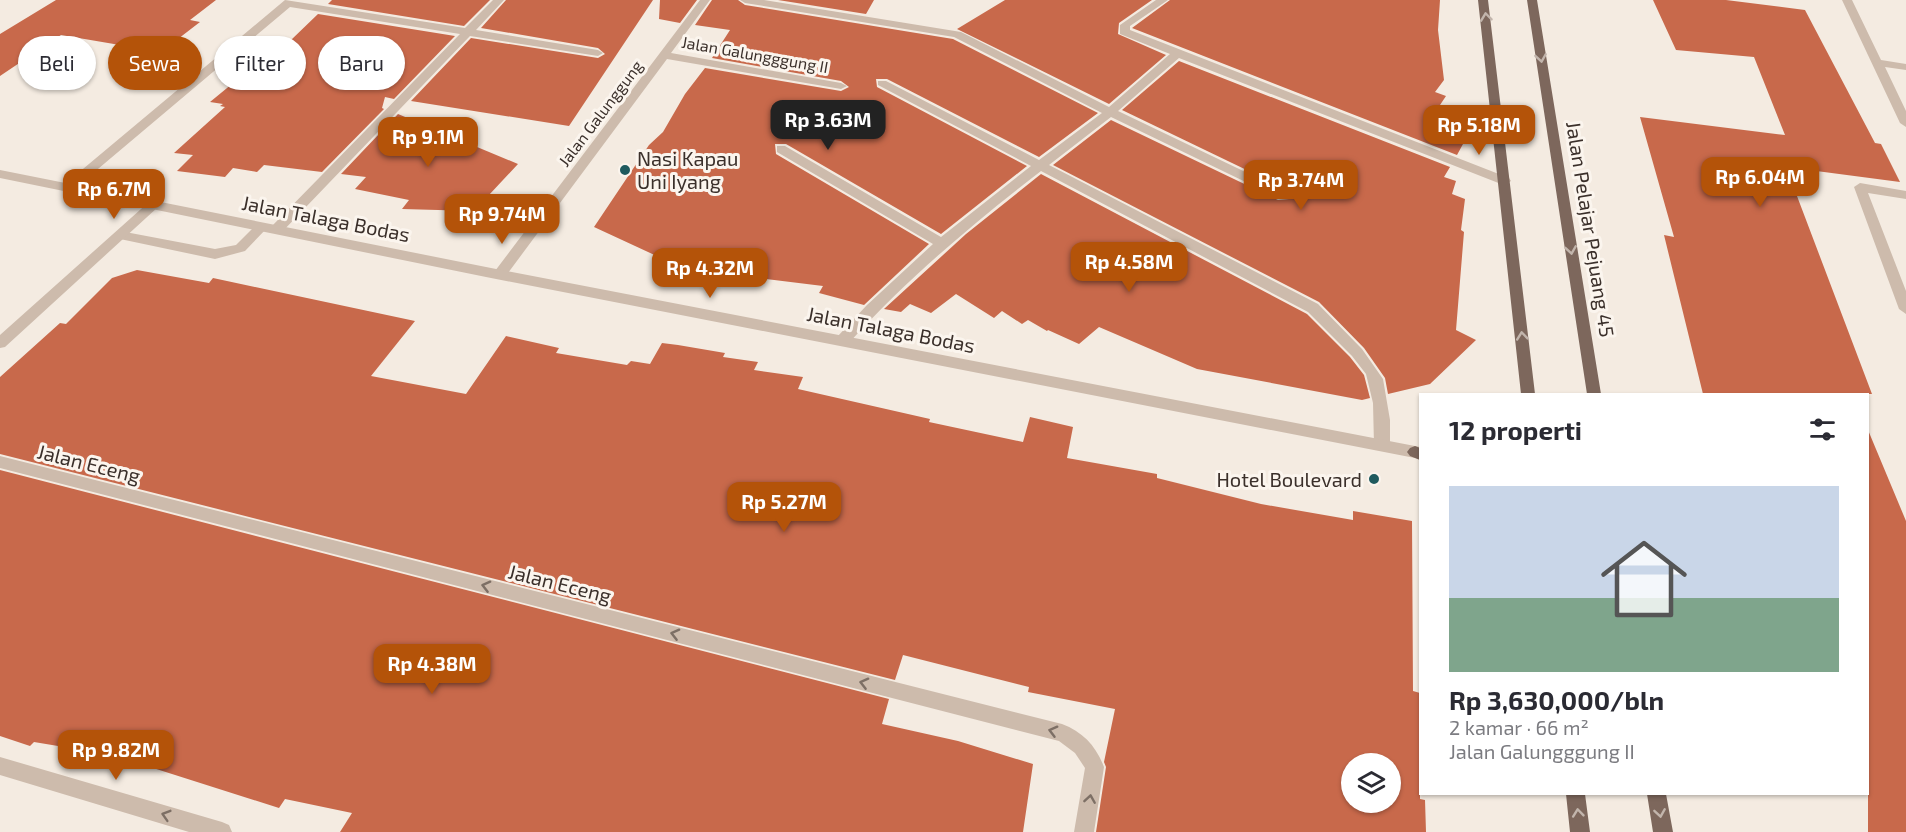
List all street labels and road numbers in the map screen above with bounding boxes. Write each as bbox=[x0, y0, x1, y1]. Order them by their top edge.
street label: Jalan Galungggung II bbox=[680, 32, 830, 76]
street label: Jalan Galunggung bbox=[554, 56, 646, 170]
street label: Jalan Pelajar Pejuang 45 bbox=[1562, 119, 1620, 339]
street label: Jalan Talaga Bodas bbox=[240, 190, 412, 246]
street label: Jalan Talaga Bodas bbox=[805, 301, 977, 357]
street label: Jalan Eceng bbox=[35, 439, 143, 487]
street label: Jalan Eceng bbox=[506, 559, 614, 607]

